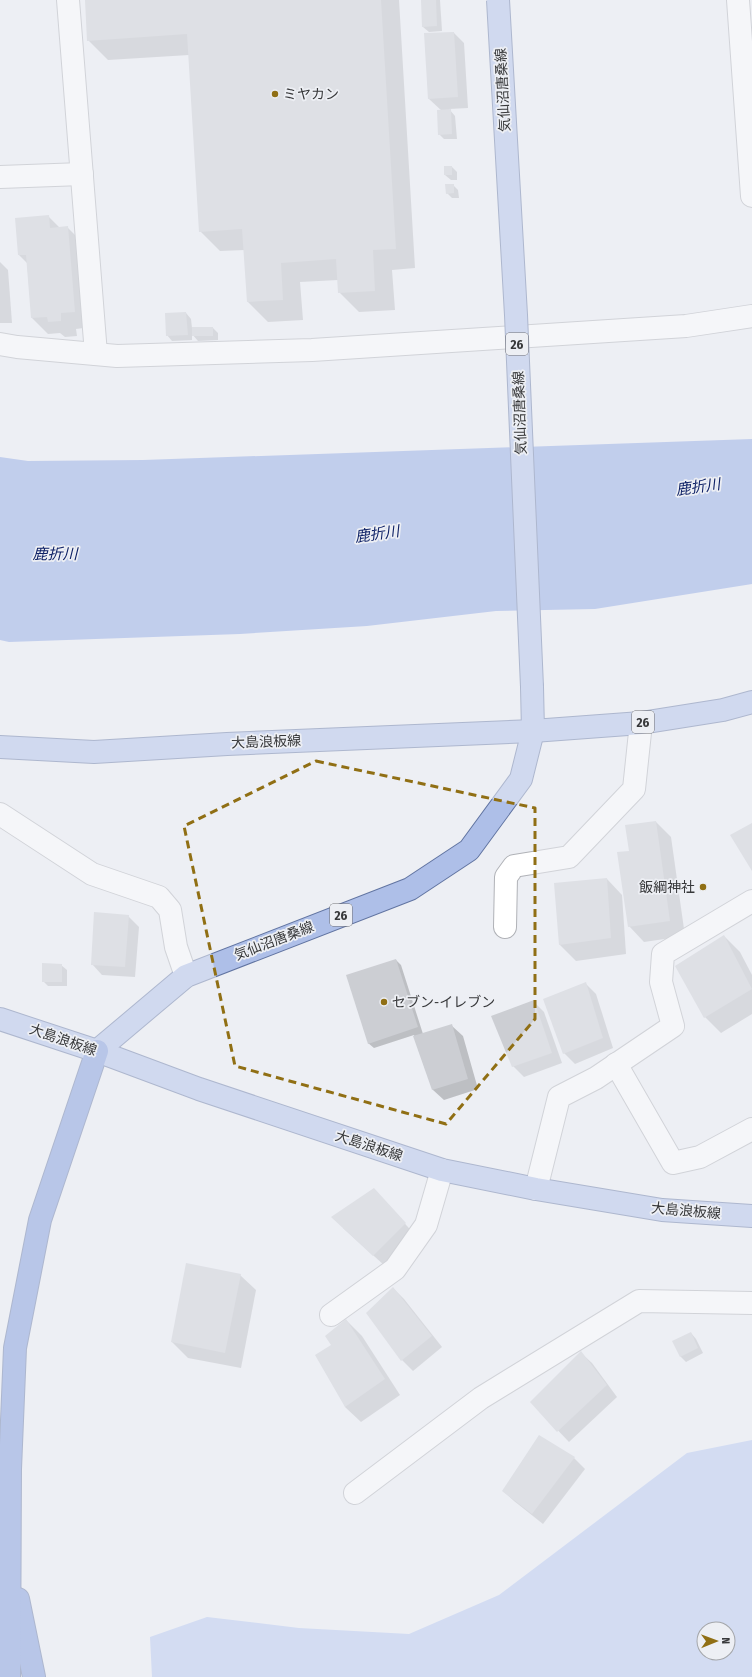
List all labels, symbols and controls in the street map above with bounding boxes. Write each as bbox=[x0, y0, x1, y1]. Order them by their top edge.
street label: 気仙沼唐桑線 bbox=[492, 48, 514, 132]
place label: ミヤカン bbox=[283, 86, 339, 103]
marker: ミヤカン bbox=[270, 89, 280, 99]
road number: 26 bbox=[506, 333, 528, 355]
street label: 気仙沼唐桑線 bbox=[510, 371, 530, 455]
water label: 鹿折川 bbox=[674, 475, 724, 499]
water label: 鹿折川 bbox=[353, 522, 403, 546]
water label: 鹿折川 bbox=[32, 545, 79, 563]
road number: 26 bbox=[632, 711, 654, 733]
street label: 大島浪板線 bbox=[231, 732, 301, 752]
place label: 飯綱神社 bbox=[639, 879, 695, 896]
marker: 飯綱神社 bbox=[698, 882, 708, 892]
road number: 26 bbox=[330, 904, 352, 926]
street label: 気仙沼唐桑線 bbox=[232, 918, 316, 964]
place label: セブン-イレブン bbox=[392, 994, 495, 1011]
marker: セブン-イレブン bbox=[379, 997, 389, 1007]
street label: 大島浪板線 bbox=[27, 1021, 99, 1059]
street label: 大島浪板線 bbox=[333, 1127, 405, 1165]
street label: 大島浪板線 bbox=[650, 1199, 722, 1223]
north arrow bbox=[696, 1621, 736, 1661]
text: N bbox=[719, 1637, 732, 1644]

